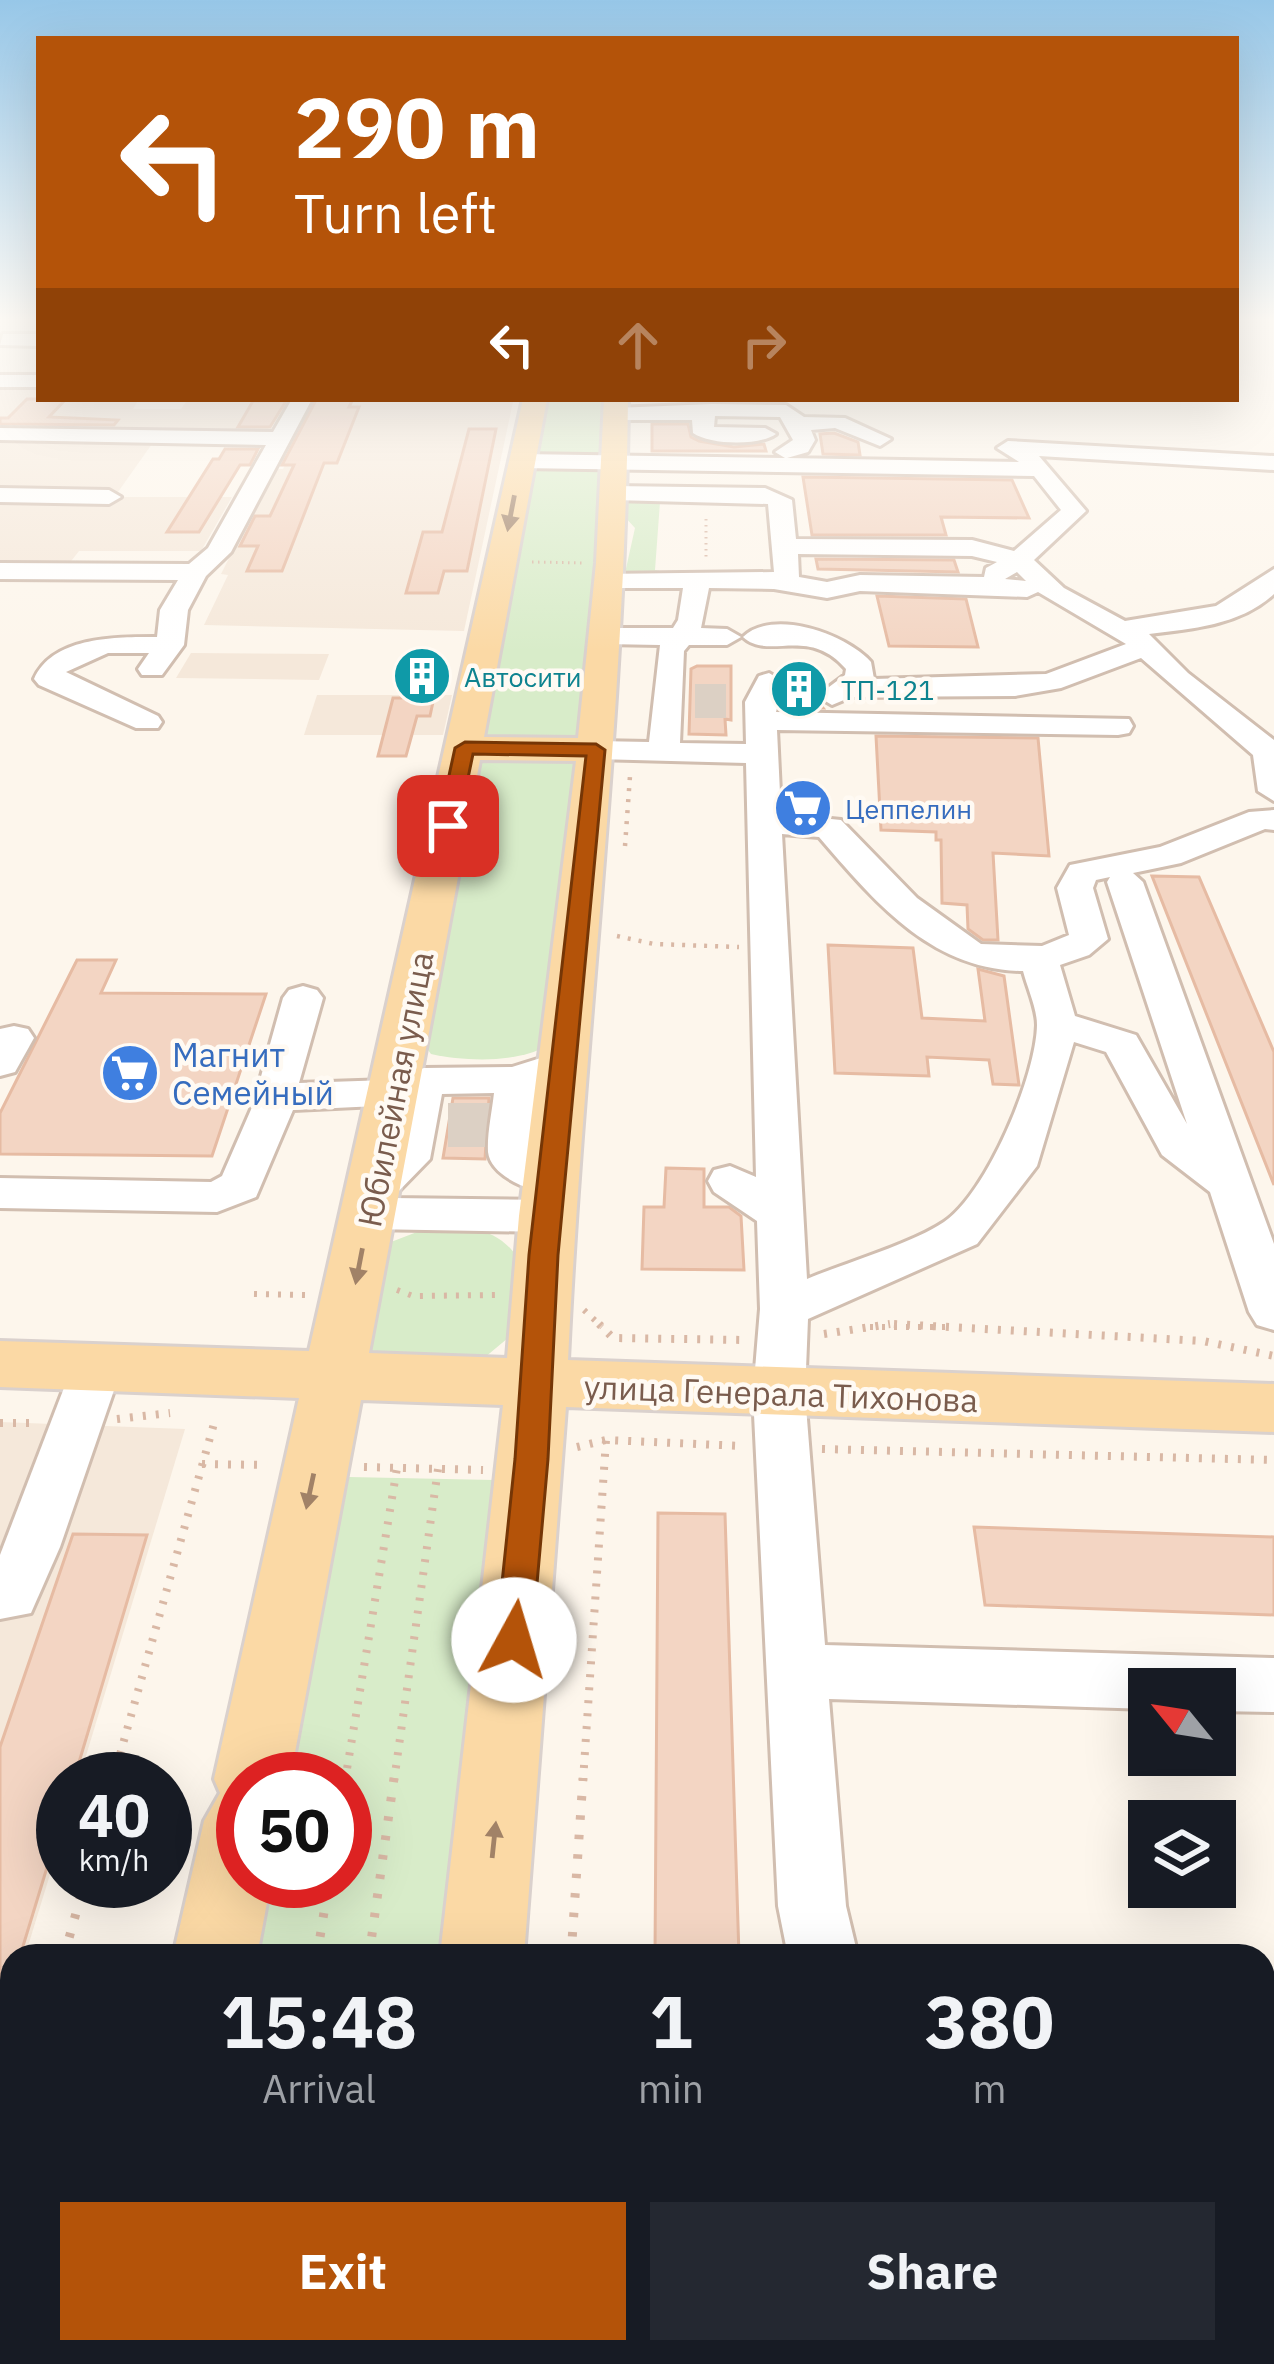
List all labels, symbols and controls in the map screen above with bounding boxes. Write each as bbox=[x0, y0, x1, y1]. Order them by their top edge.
text: 290 m bbox=[294, 72, 540, 181]
icon: left bbox=[96, 84, 252, 240]
text: Turn left bbox=[294, 178, 497, 248]
icon: left bbox=[479, 312, 545, 378]
icon: ahead bbox=[605, 312, 671, 378]
icon: right bbox=[731, 312, 797, 378]
one-way arrow bbox=[501, 495, 520, 533]
building icon: Автосити bbox=[391, 645, 453, 707]
building icon: ТП-121 bbox=[768, 658, 830, 720]
place label: Автосити bbox=[464, 659, 582, 694]
place label: ТП-121 bbox=[841, 672, 935, 707]
pin bbox=[397, 775, 499, 877]
supermarket icon: Цеппелин bbox=[772, 777, 834, 839]
place label: Цеппелин bbox=[845, 791, 972, 826]
icon: arrive bbox=[415, 793, 481, 859]
street label: Юбилейная улица bbox=[347, 948, 443, 1230]
place label: Магнит Семейный bbox=[172, 1033, 334, 1114]
supermarket icon: Магнит Семейный bbox=[99, 1042, 161, 1104]
one-way arrow bbox=[350, 1248, 368, 1286]
street label: улица Генерала Тихонова bbox=[583, 1365, 979, 1421]
one-way arrow bbox=[300, 1473, 319, 1511]
position arrow bbox=[451, 1577, 577, 1703]
north arrow bbox=[1128, 1668, 1236, 1776]
map controls bbox=[1128, 1668, 1236, 1908]
speed limit sign: 50 bbox=[216, 1752, 372, 1908]
text: 40 bbox=[78, 1775, 150, 1854]
button: layers bbox=[1128, 1800, 1236, 1908]
one-way arrow bbox=[485, 1820, 504, 1858]
text: km/h bbox=[79, 1840, 149, 1879]
text: 15:48 bbox=[221, 1974, 417, 2068]
text: 1 bbox=[649, 1974, 693, 2068]
text: 380 bbox=[925, 1974, 1054, 2068]
text: Arrival bbox=[262, 2063, 376, 2114]
text: min bbox=[638, 2063, 704, 2114]
text: m bbox=[972, 2063, 1007, 2114]
button: Exit bbox=[60, 2202, 626, 2340]
button: Share bbox=[650, 2202, 1215, 2340]

